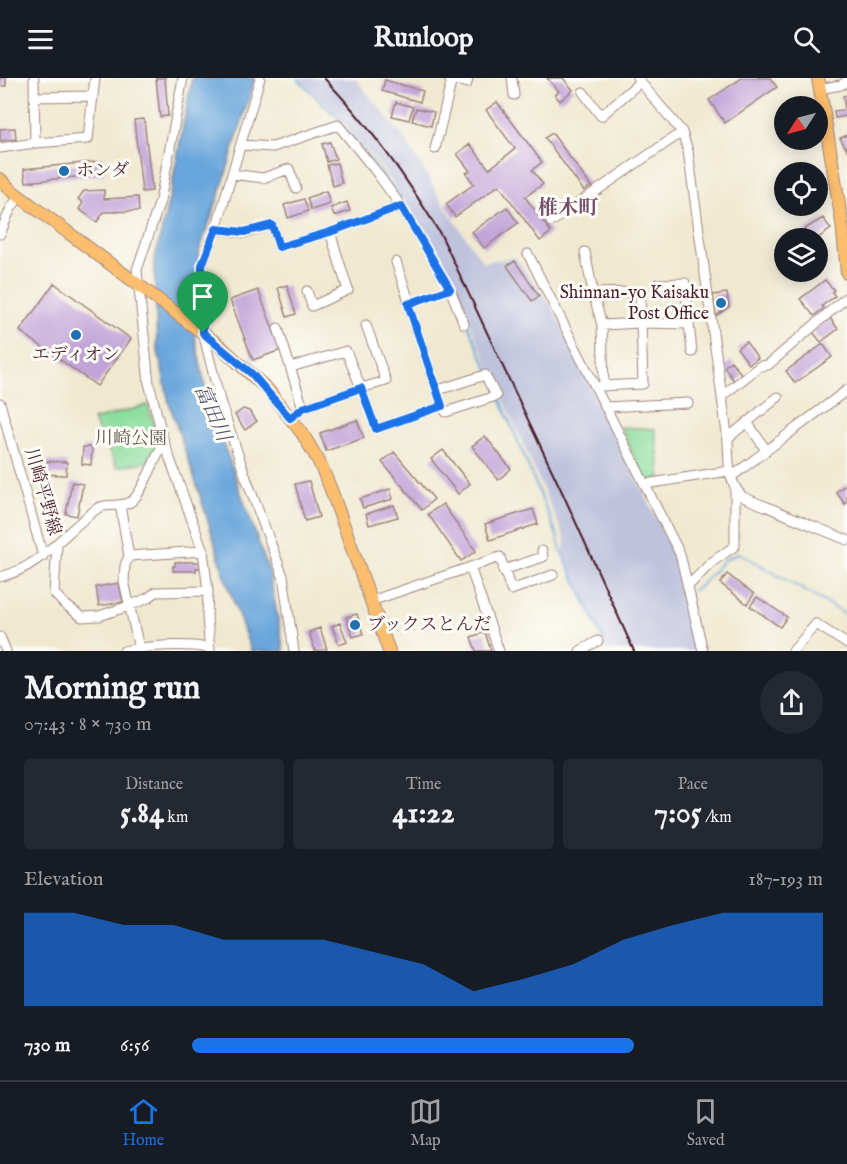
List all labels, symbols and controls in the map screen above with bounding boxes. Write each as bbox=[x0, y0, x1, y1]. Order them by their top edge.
text: Runloop bbox=[374, 22, 473, 56]
icon: menu bbox=[24, 23, 57, 56]
icon: search bbox=[790, 23, 823, 56]
north arrow bbox=[774, 96, 828, 150]
map controls bbox=[774, 96, 828, 282]
place label: ホンダ bbox=[76, 160, 129, 183]
button: locate bbox=[774, 162, 828, 216]
marker: ホンダ bbox=[57, 164, 71, 178]
district label: 椎木町 bbox=[538, 196, 599, 221]
button: layers bbox=[774, 228, 828, 282]
pin bbox=[177, 271, 228, 333]
icon: arrive bbox=[186, 280, 219, 313]
place label: Shinnan-yo Kaisaku Post Office bbox=[560, 282, 709, 326]
marker: Shinnan-yo Kaisaku Post Office bbox=[714, 296, 728, 310]
marker: エディオン bbox=[69, 328, 83, 342]
place label: エディオン bbox=[32, 344, 120, 367]
water label: 富田川 bbox=[188, 381, 236, 447]
park label: 川崎公園 bbox=[95, 428, 167, 451]
street label: 川崎平野線 bbox=[19, 446, 65, 538]
place label: ブックスとんだ bbox=[367, 614, 492, 637]
marker: ブックスとんだ bbox=[348, 618, 362, 632]
text: Morning run bbox=[24, 668, 200, 710]
button: share bbox=[760, 671, 823, 734]
text: 07:43 · 8 × 730 m bbox=[24, 712, 151, 737]
text: Distance bbox=[125, 775, 183, 795]
text: Time bbox=[406, 775, 441, 795]
text: Pace bbox=[678, 775, 708, 795]
text: 5.84 bbox=[120, 795, 164, 833]
text: 41:22 bbox=[393, 795, 454, 833]
text: 7:05 bbox=[654, 795, 702, 833]
text: km bbox=[164, 808, 188, 828]
text: /km bbox=[702, 808, 732, 828]
text: Elevation bbox=[24, 867, 103, 892]
text: 187–193 m bbox=[748, 867, 823, 892]
text: 730 m bbox=[24, 1033, 70, 1058]
text: 6:56 bbox=[120, 1033, 149, 1058]
tab: Home bbox=[122, 1095, 164, 1151]
tab: Map bbox=[409, 1095, 442, 1151]
tab: Saved bbox=[687, 1095, 725, 1151]

